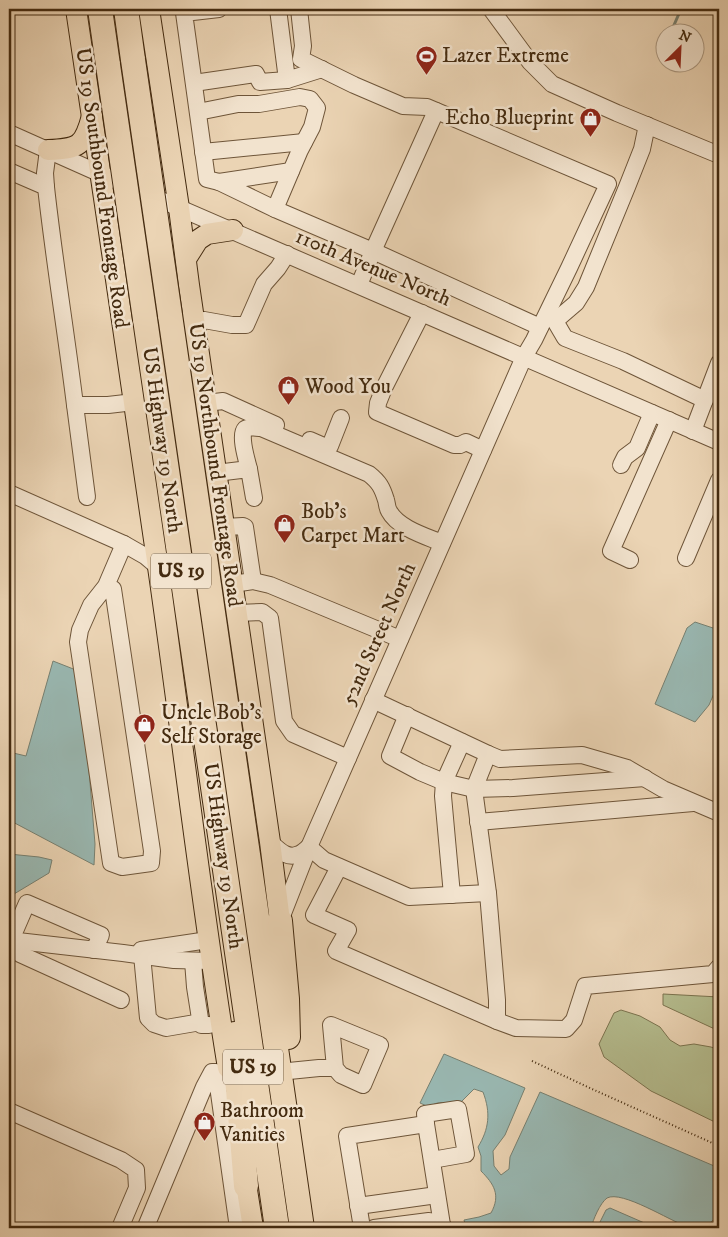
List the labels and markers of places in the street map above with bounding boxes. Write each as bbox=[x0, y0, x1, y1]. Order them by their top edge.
place label: Lazer Extreme bbox=[442, 43, 569, 69]
sports icon: Lazer Extreme bbox=[414, 44, 438, 75]
place label: Echo Blueprint bbox=[445, 105, 574, 131]
shop icon: Echo Blueprint bbox=[578, 106, 602, 137]
place label: Wood You bbox=[304, 374, 391, 400]
shop icon: Wood You bbox=[277, 375, 301, 406]
place label: Bob's Carpet Mart bbox=[301, 499, 405, 549]
shop icon: Bob's Carpet Mart bbox=[273, 512, 297, 543]
place label: Uncle Bob's Self Storage bbox=[161, 700, 262, 750]
shop icon: Uncle Bob's Self Storage bbox=[133, 713, 157, 744]
place label: Bathroom Vanities bbox=[219, 1098, 304, 1148]
shop icon: Bathroom Vanities bbox=[192, 1111, 216, 1142]

